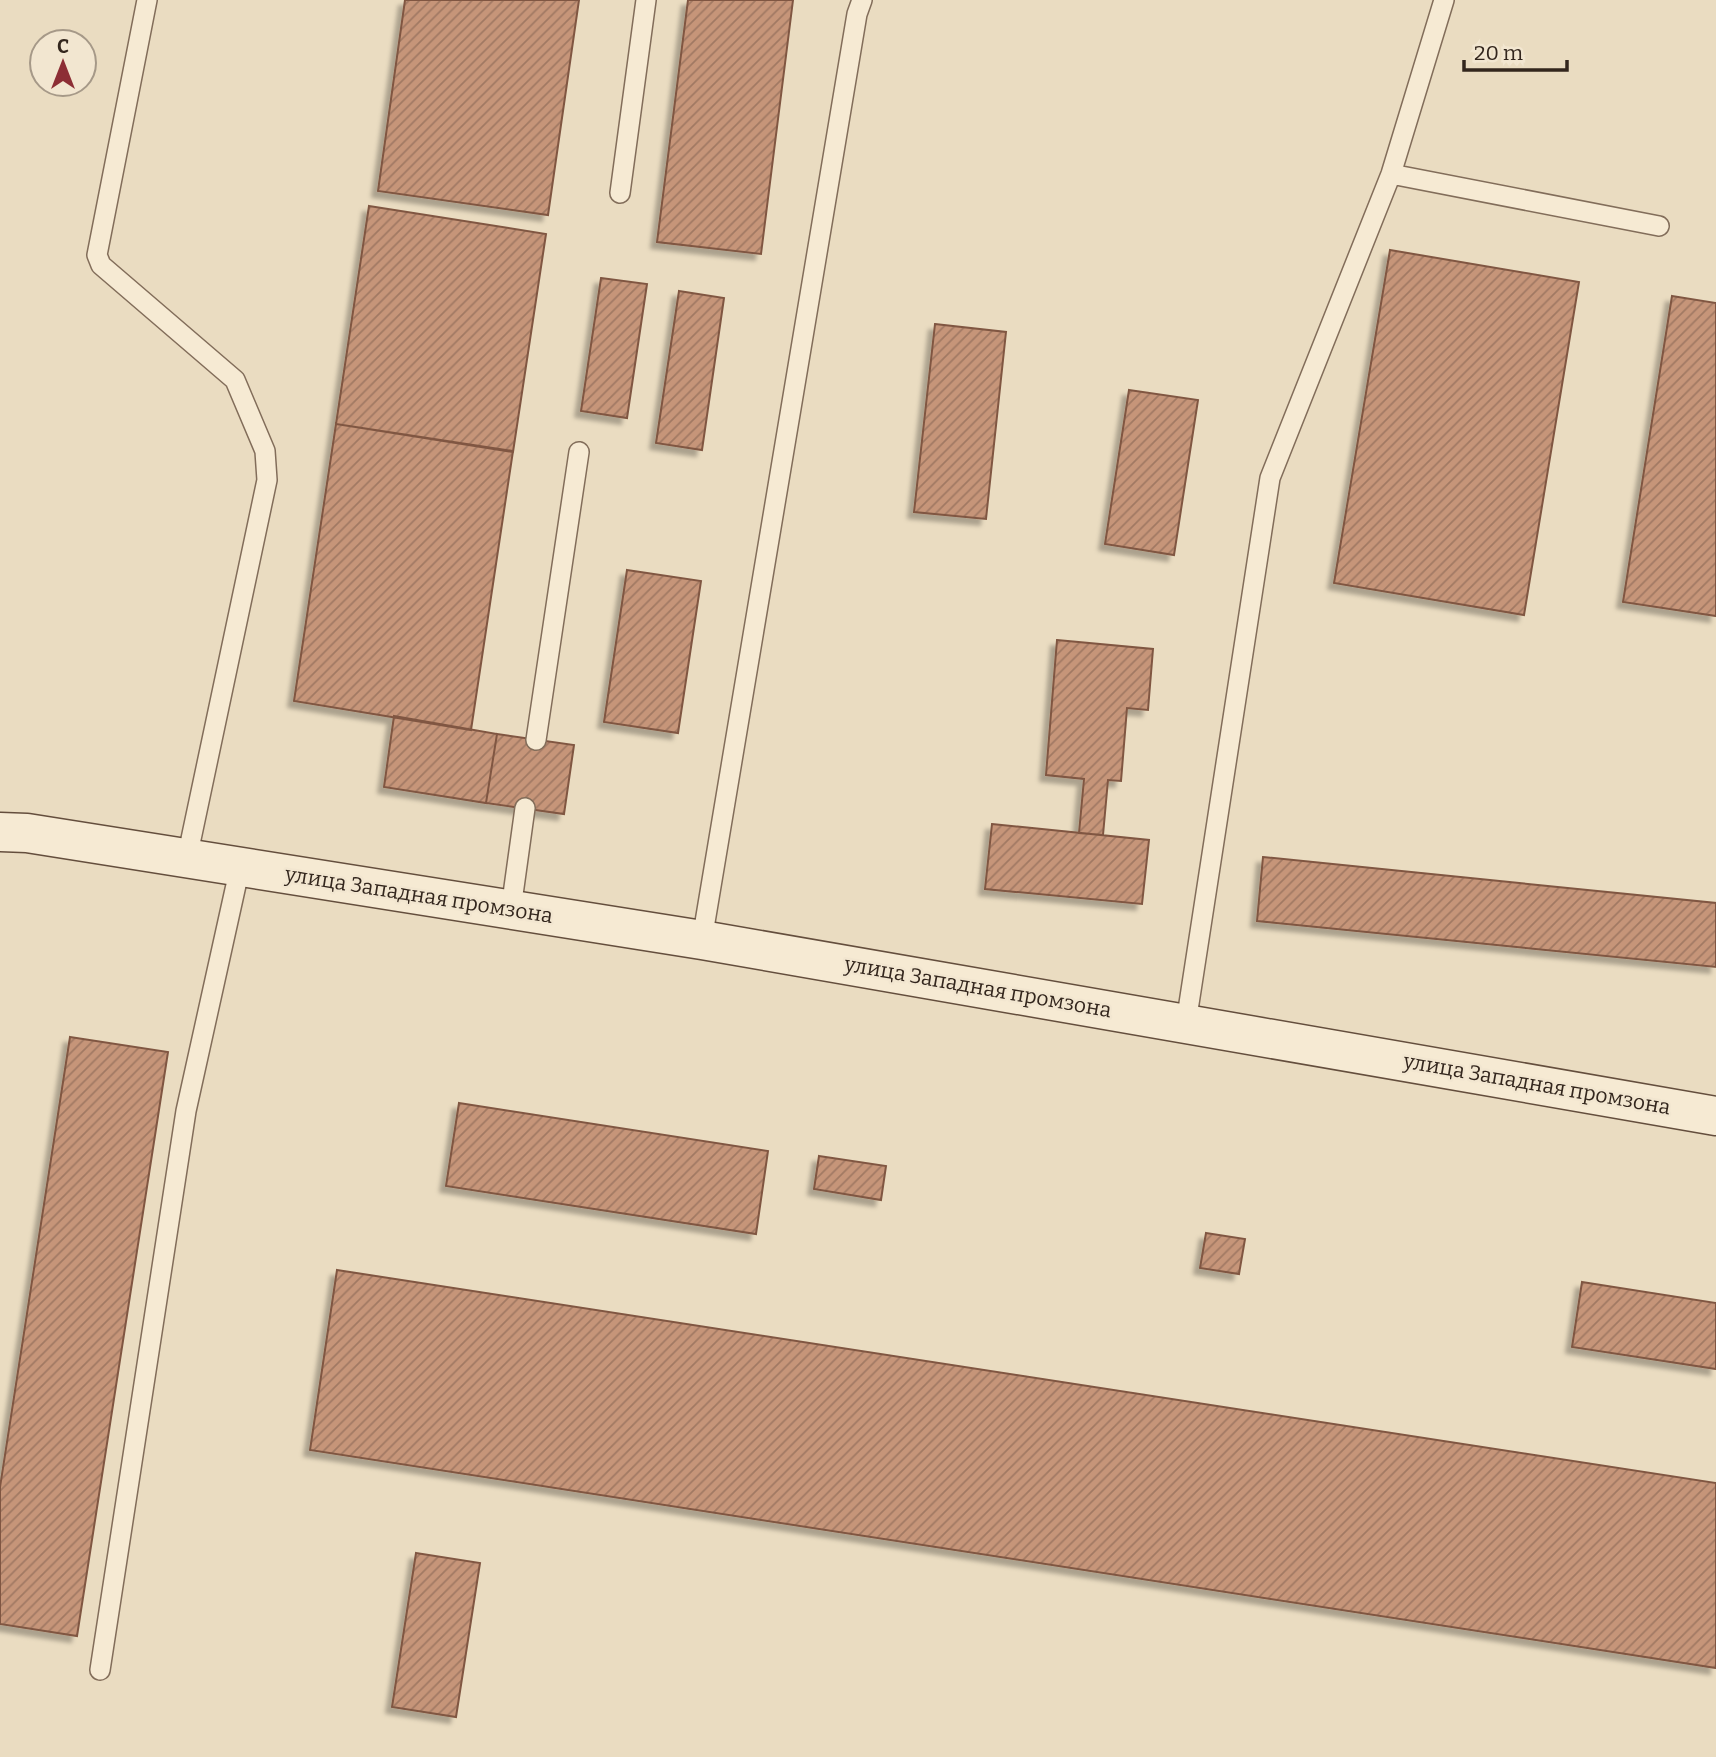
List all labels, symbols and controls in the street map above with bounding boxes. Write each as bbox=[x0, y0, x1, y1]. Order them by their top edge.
north arrow bbox=[28, 28, 98, 98]
scale bar bbox=[1464, 28, 1567, 72]
text: С bbox=[57, 35, 69, 58]
text: 20 m bbox=[1474, 40, 1523, 66]
street label: улица Западная промзона bbox=[282, 861, 555, 929]
street label: улица Западная промзона bbox=[842, 951, 1114, 1023]
street label: улица Западная промзона bbox=[1401, 1048, 1673, 1120]

